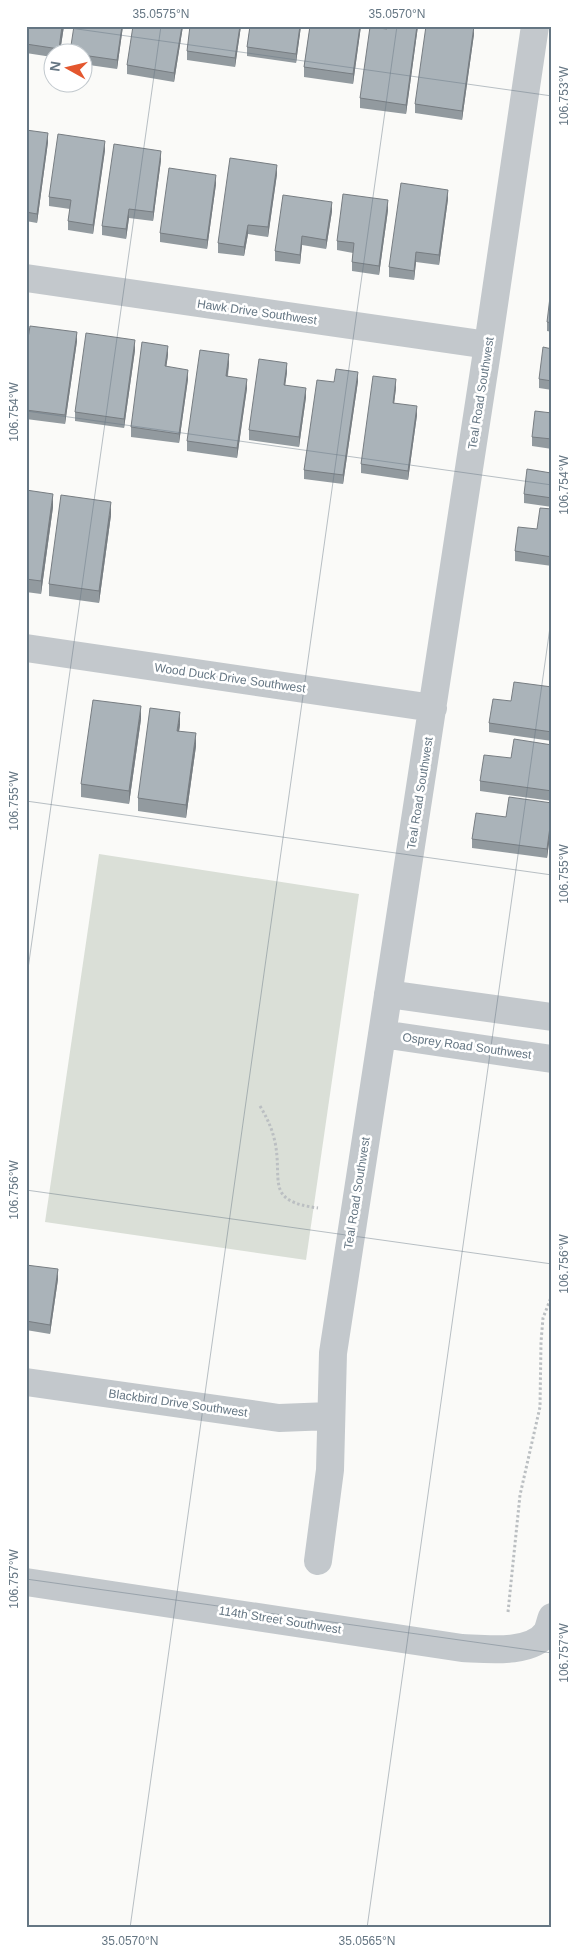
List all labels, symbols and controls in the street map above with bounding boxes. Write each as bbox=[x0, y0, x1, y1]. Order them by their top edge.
text: 35.0575°N bbox=[133, 7, 189, 21]
text: 35.0570°N bbox=[369, 7, 425, 21]
north arrow bbox=[42, 42, 92, 92]
text: N bbox=[46, 60, 64, 72]
text: 106.753°W bbox=[557, 66, 571, 126]
street label: Hawk Drive Southwest bbox=[196, 297, 318, 327]
street label: Teal Road Southwest bbox=[465, 335, 497, 450]
text: 106.754°W bbox=[7, 382, 21, 442]
text: 106.754°W bbox=[557, 455, 571, 515]
street label: Wood Duck Drive Southwest bbox=[154, 660, 307, 696]
street label: Teal Road Southwest bbox=[404, 735, 436, 850]
text: 106.755°W bbox=[7, 771, 21, 831]
text: 106.755°W bbox=[557, 844, 571, 904]
street label: Osprey Road Southwest bbox=[402, 1030, 533, 1062]
street label: Teal Road Southwest bbox=[341, 1135, 373, 1250]
text: 106.756°W bbox=[7, 1160, 21, 1220]
text: 106.756°W bbox=[557, 1234, 571, 1294]
street label: Blackbird Drive Southwest bbox=[108, 1386, 249, 1420]
text: 106.757°W bbox=[7, 1549, 21, 1609]
street label: 114th Street Southwest bbox=[218, 1603, 343, 1637]
text: 106.757°W bbox=[557, 1623, 571, 1683]
text: 35.0570°N bbox=[102, 1934, 158, 1948]
text: 35.0565°N bbox=[339, 1934, 395, 1948]

